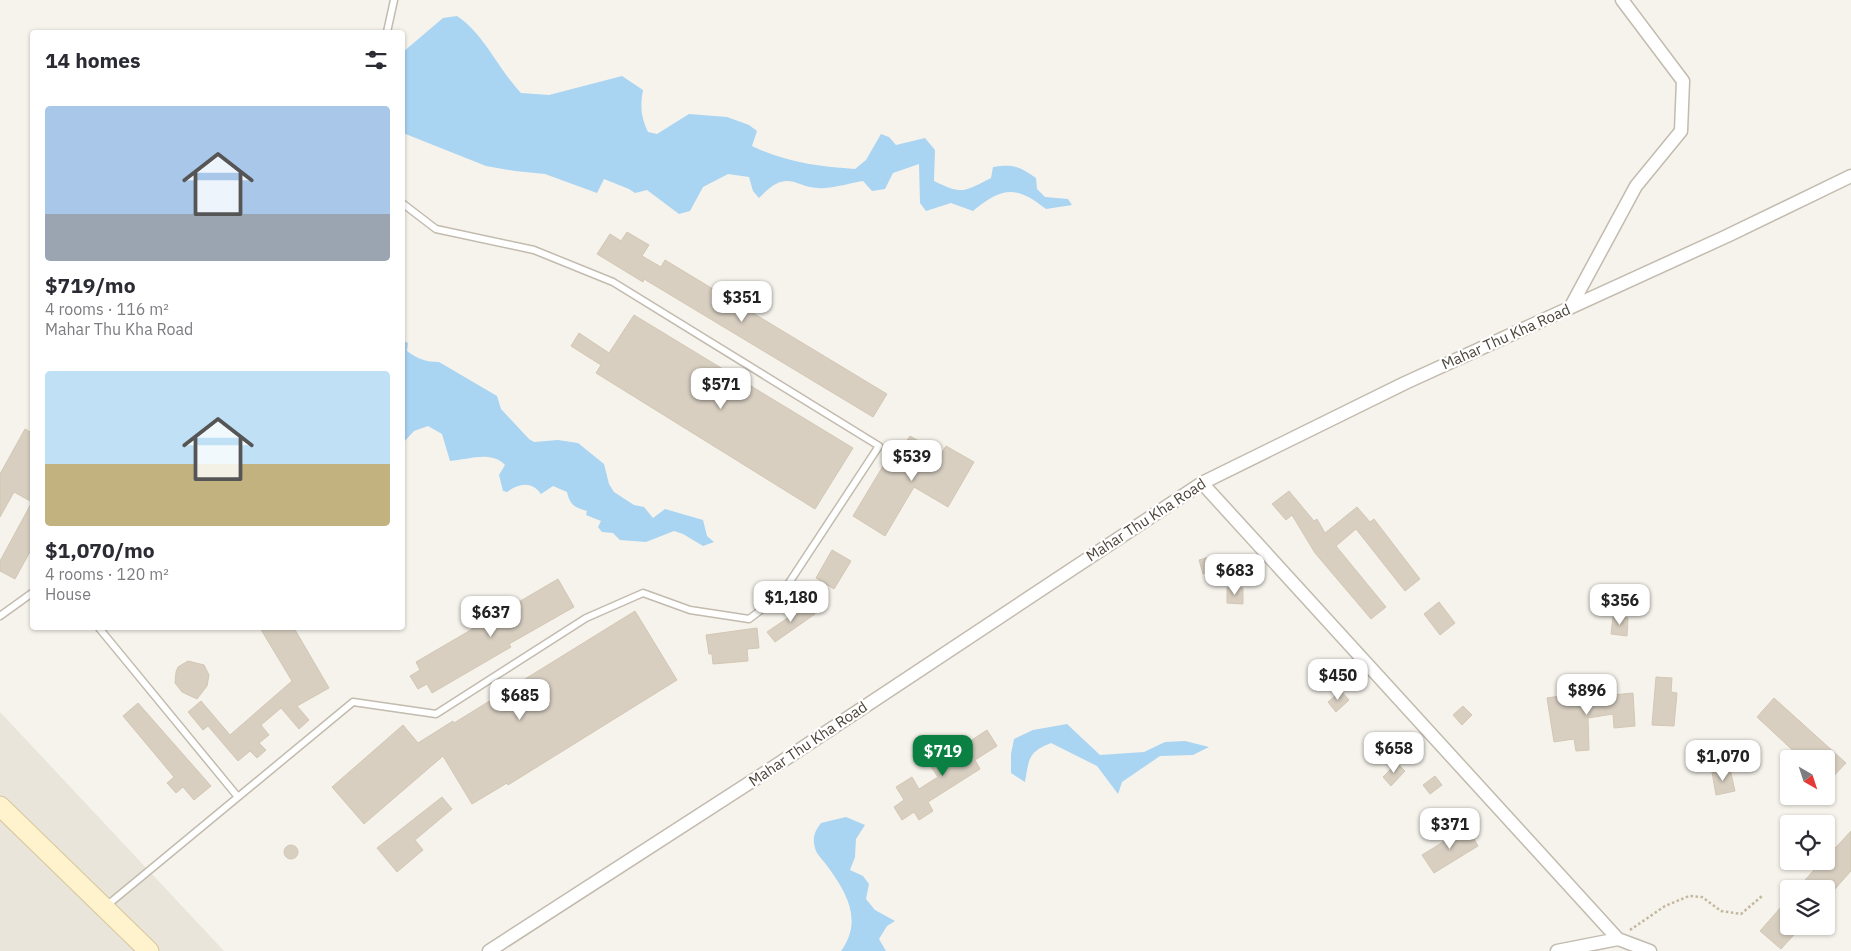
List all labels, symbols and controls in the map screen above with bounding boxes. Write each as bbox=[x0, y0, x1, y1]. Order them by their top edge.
text: 14 homes bbox=[45, 46, 141, 74]
icon: filters bbox=[362, 46, 390, 74]
icon: home bbox=[173, 139, 263, 229]
text: $719/mo bbox=[45, 271, 136, 299]
pin: $351 bbox=[712, 280, 772, 323]
text: $351 bbox=[723, 287, 761, 307]
text: 4 rooms · 116 m² bbox=[45, 299, 169, 319]
street label: Mahar Thu Kha Road bbox=[1438, 300, 1573, 373]
text: Mahar Thu Kha Road bbox=[45, 319, 193, 339]
pin: $571 bbox=[691, 368, 751, 410]
text: $571 bbox=[702, 374, 740, 394]
icon: home bbox=[173, 404, 263, 494]
pin: $539 bbox=[882, 440, 942, 482]
text: $539 bbox=[893, 446, 931, 466]
street label: Mahar Thu Kha Road bbox=[1082, 474, 1209, 565]
text: $1,070/mo bbox=[45, 536, 155, 564]
pin: $683 bbox=[1205, 554, 1265, 596]
text: $683 bbox=[1216, 560, 1254, 580]
text: 4 rooms · 120 m² bbox=[45, 564, 169, 584]
pin: $1,180 bbox=[750, 580, 832, 623]
text: House bbox=[45, 584, 91, 604]
pin: $356 bbox=[1590, 584, 1650, 626]
text: $1,180 bbox=[765, 587, 817, 607]
text: $356 bbox=[1601, 590, 1639, 610]
pin: $637 bbox=[461, 596, 521, 638]
text: $637 bbox=[472, 602, 510, 622]
pin: $450 bbox=[1308, 658, 1368, 701]
text: $450 bbox=[1319, 665, 1357, 685]
pin: $896 bbox=[1557, 674, 1617, 716]
pin: $685 bbox=[490, 678, 550, 721]
text: $896 bbox=[1568, 680, 1606, 700]
text: $685 bbox=[501, 685, 539, 705]
street label: Mahar Thu Kha Road bbox=[745, 697, 871, 790]
pin: $658 bbox=[1364, 732, 1424, 774]
pin: $719 bbox=[913, 734, 973, 777]
text: $658 bbox=[1375, 738, 1413, 758]
pin: $1,070 bbox=[1682, 740, 1764, 782]
text: $719 bbox=[924, 741, 962, 761]
text: $1,070 bbox=[1697, 746, 1749, 766]
north arrow bbox=[1780, 750, 1835, 805]
map controls bbox=[1780, 750, 1835, 935]
pin: $371 bbox=[1420, 808, 1480, 850]
text: $371 bbox=[1431, 814, 1469, 834]
button: locate bbox=[1780, 815, 1835, 870]
button: layers bbox=[1780, 880, 1835, 935]

